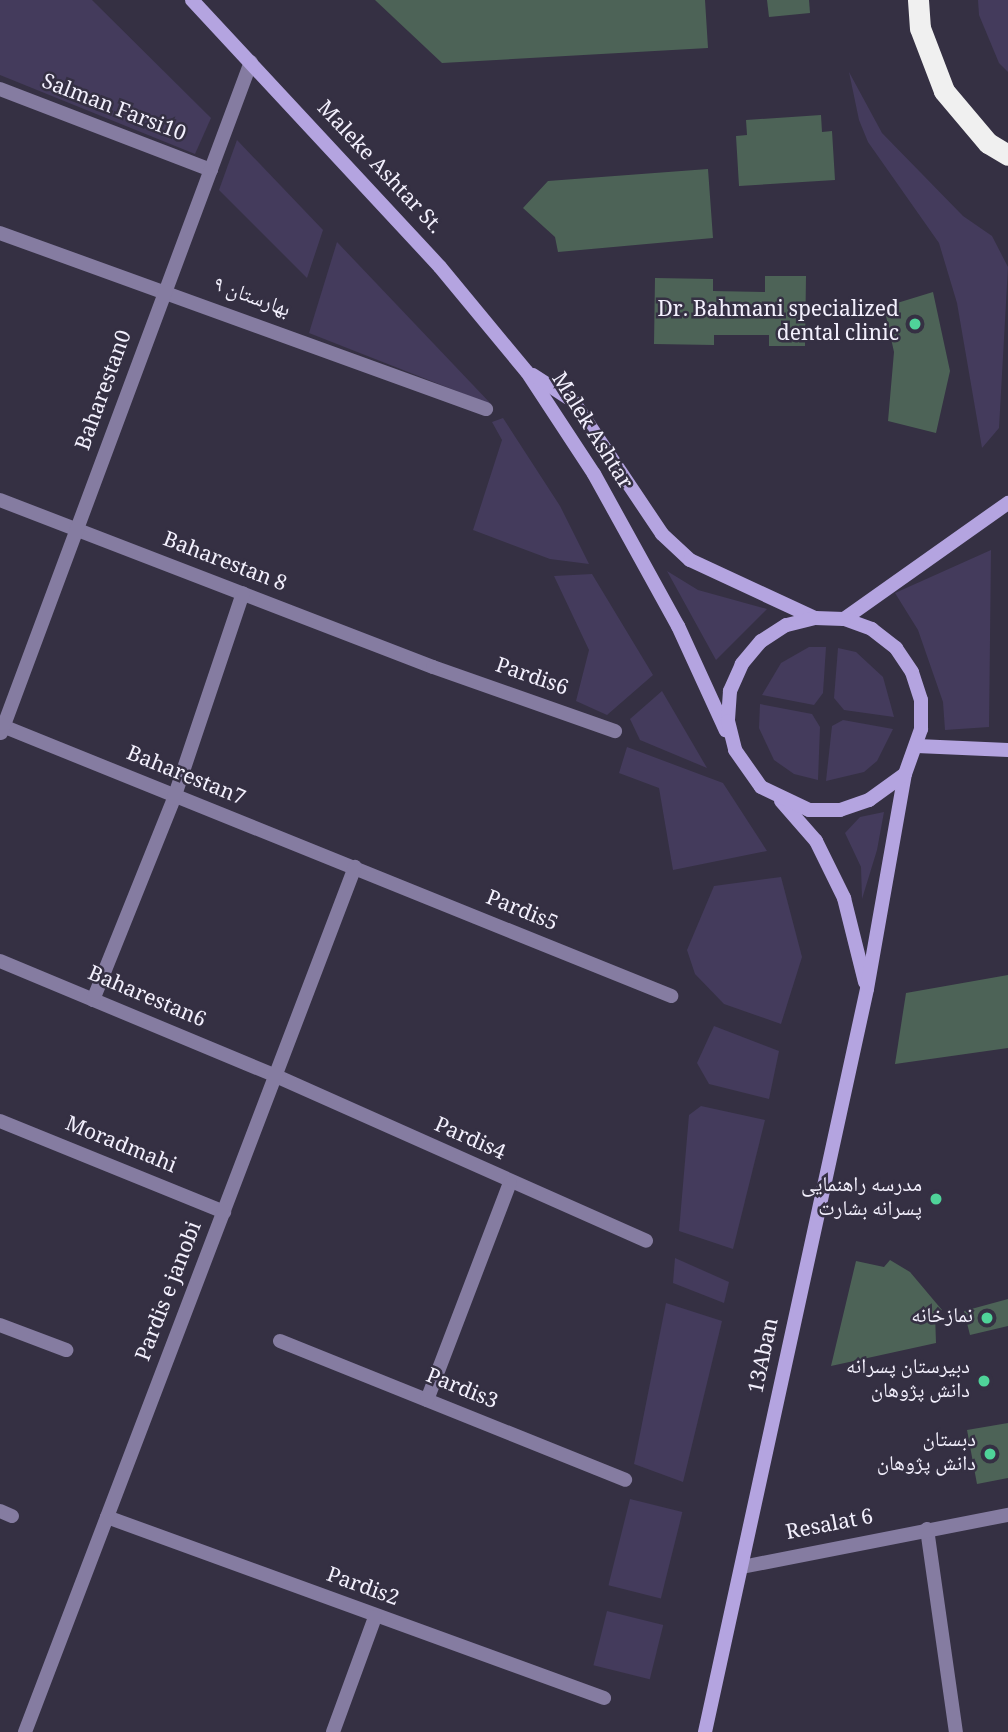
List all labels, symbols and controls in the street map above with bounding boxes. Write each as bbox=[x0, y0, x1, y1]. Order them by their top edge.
street label: Salman Farsi10 bbox=[37, 71, 189, 149]
street label: Maleke Ashtar St. bbox=[310, 97, 446, 241]
street label: بهارستان ۹ bbox=[209, 273, 293, 325]
place label: Dr. Bahmani specialized dental clinic bbox=[658, 299, 899, 349]
marker: Dr. Bahmani specialized dental clinic bbox=[905, 314, 925, 334]
street label: Baharestan0 bbox=[73, 328, 139, 454]
street label: Malek Ashtar bbox=[544, 369, 636, 495]
street label: Baharestan 8 bbox=[159, 529, 289, 599]
street label: Pardis6 bbox=[491, 655, 571, 703]
street label: Baharestan7 bbox=[122, 743, 248, 813]
street label: Pardis5 bbox=[481, 887, 561, 939]
street label: Baharestan6 bbox=[83, 963, 209, 1035]
street label: Moradmahi bbox=[61, 1113, 179, 1181]
street label: Pardis4 bbox=[430, 1114, 508, 1168]
place label: مدرسه راهنمایی پسرانه بشارت bbox=[801, 1174, 922, 1224]
marker: مدرسه راهنمایی پسرانه بشارت bbox=[928, 1191, 944, 1207]
street label: Pardis e janobi bbox=[133, 1219, 209, 1365]
place label: نمازخانه bbox=[911, 1305, 973, 1331]
marker: نمازخانه bbox=[979, 1310, 995, 1326]
street label: 13Aban bbox=[746, 1316, 786, 1396]
place label: دبیرستان پسرانه دانش پژوهان bbox=[846, 1356, 970, 1406]
street label: Pardis3 bbox=[421, 1365, 501, 1417]
marker: دبیرستان پسرانه دانش پژوهان bbox=[976, 1373, 992, 1389]
place label: دبستان دانش پژوهان bbox=[877, 1429, 976, 1479]
marker: دبستان دانش پژوهان bbox=[982, 1446, 998, 1462]
street label: Resalat 6 bbox=[784, 1506, 876, 1548]
street label: Pardis2 bbox=[322, 1564, 402, 1614]

